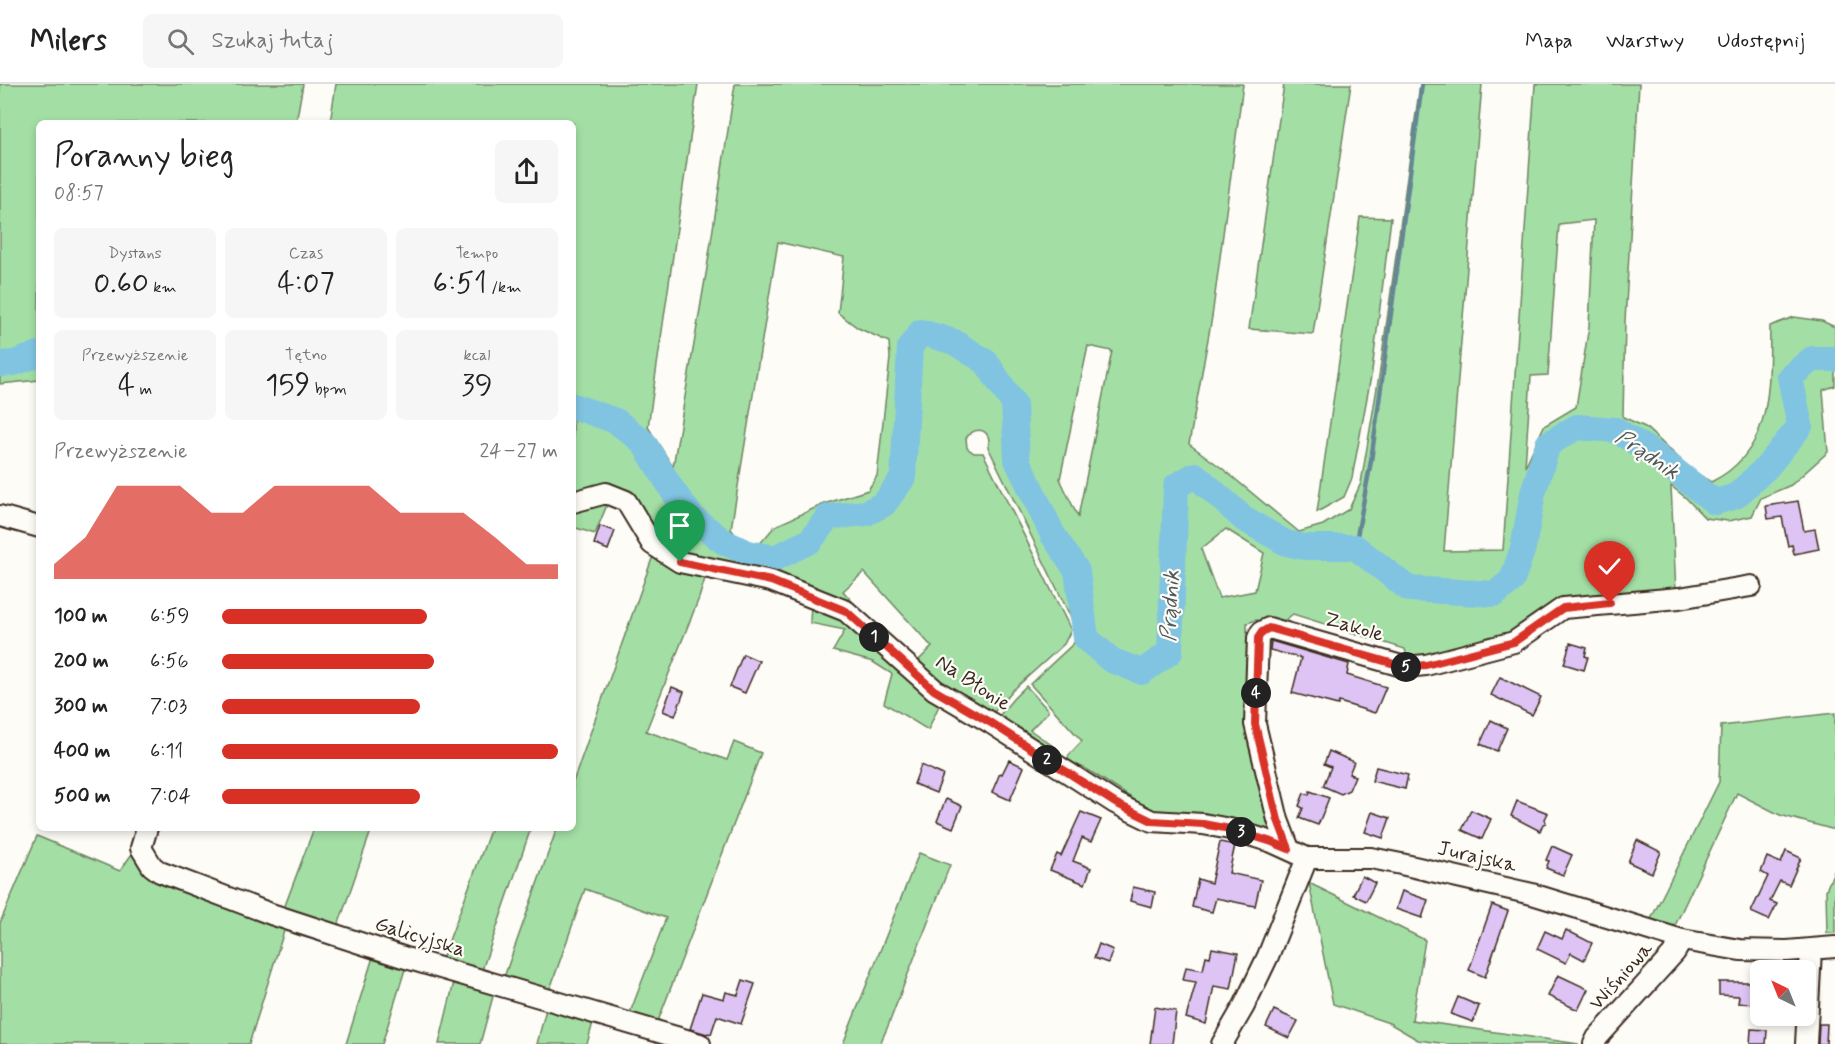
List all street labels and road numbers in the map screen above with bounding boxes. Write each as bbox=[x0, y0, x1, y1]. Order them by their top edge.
street label: Zakole bbox=[1321, 605, 1387, 649]
street label: Na Błonie bbox=[930, 648, 1016, 718]
street label: Jurajska bbox=[1435, 834, 1520, 880]
street label: Galicyjska bbox=[371, 910, 469, 964]
street label: Wiśniowa bbox=[1583, 935, 1660, 1016]

